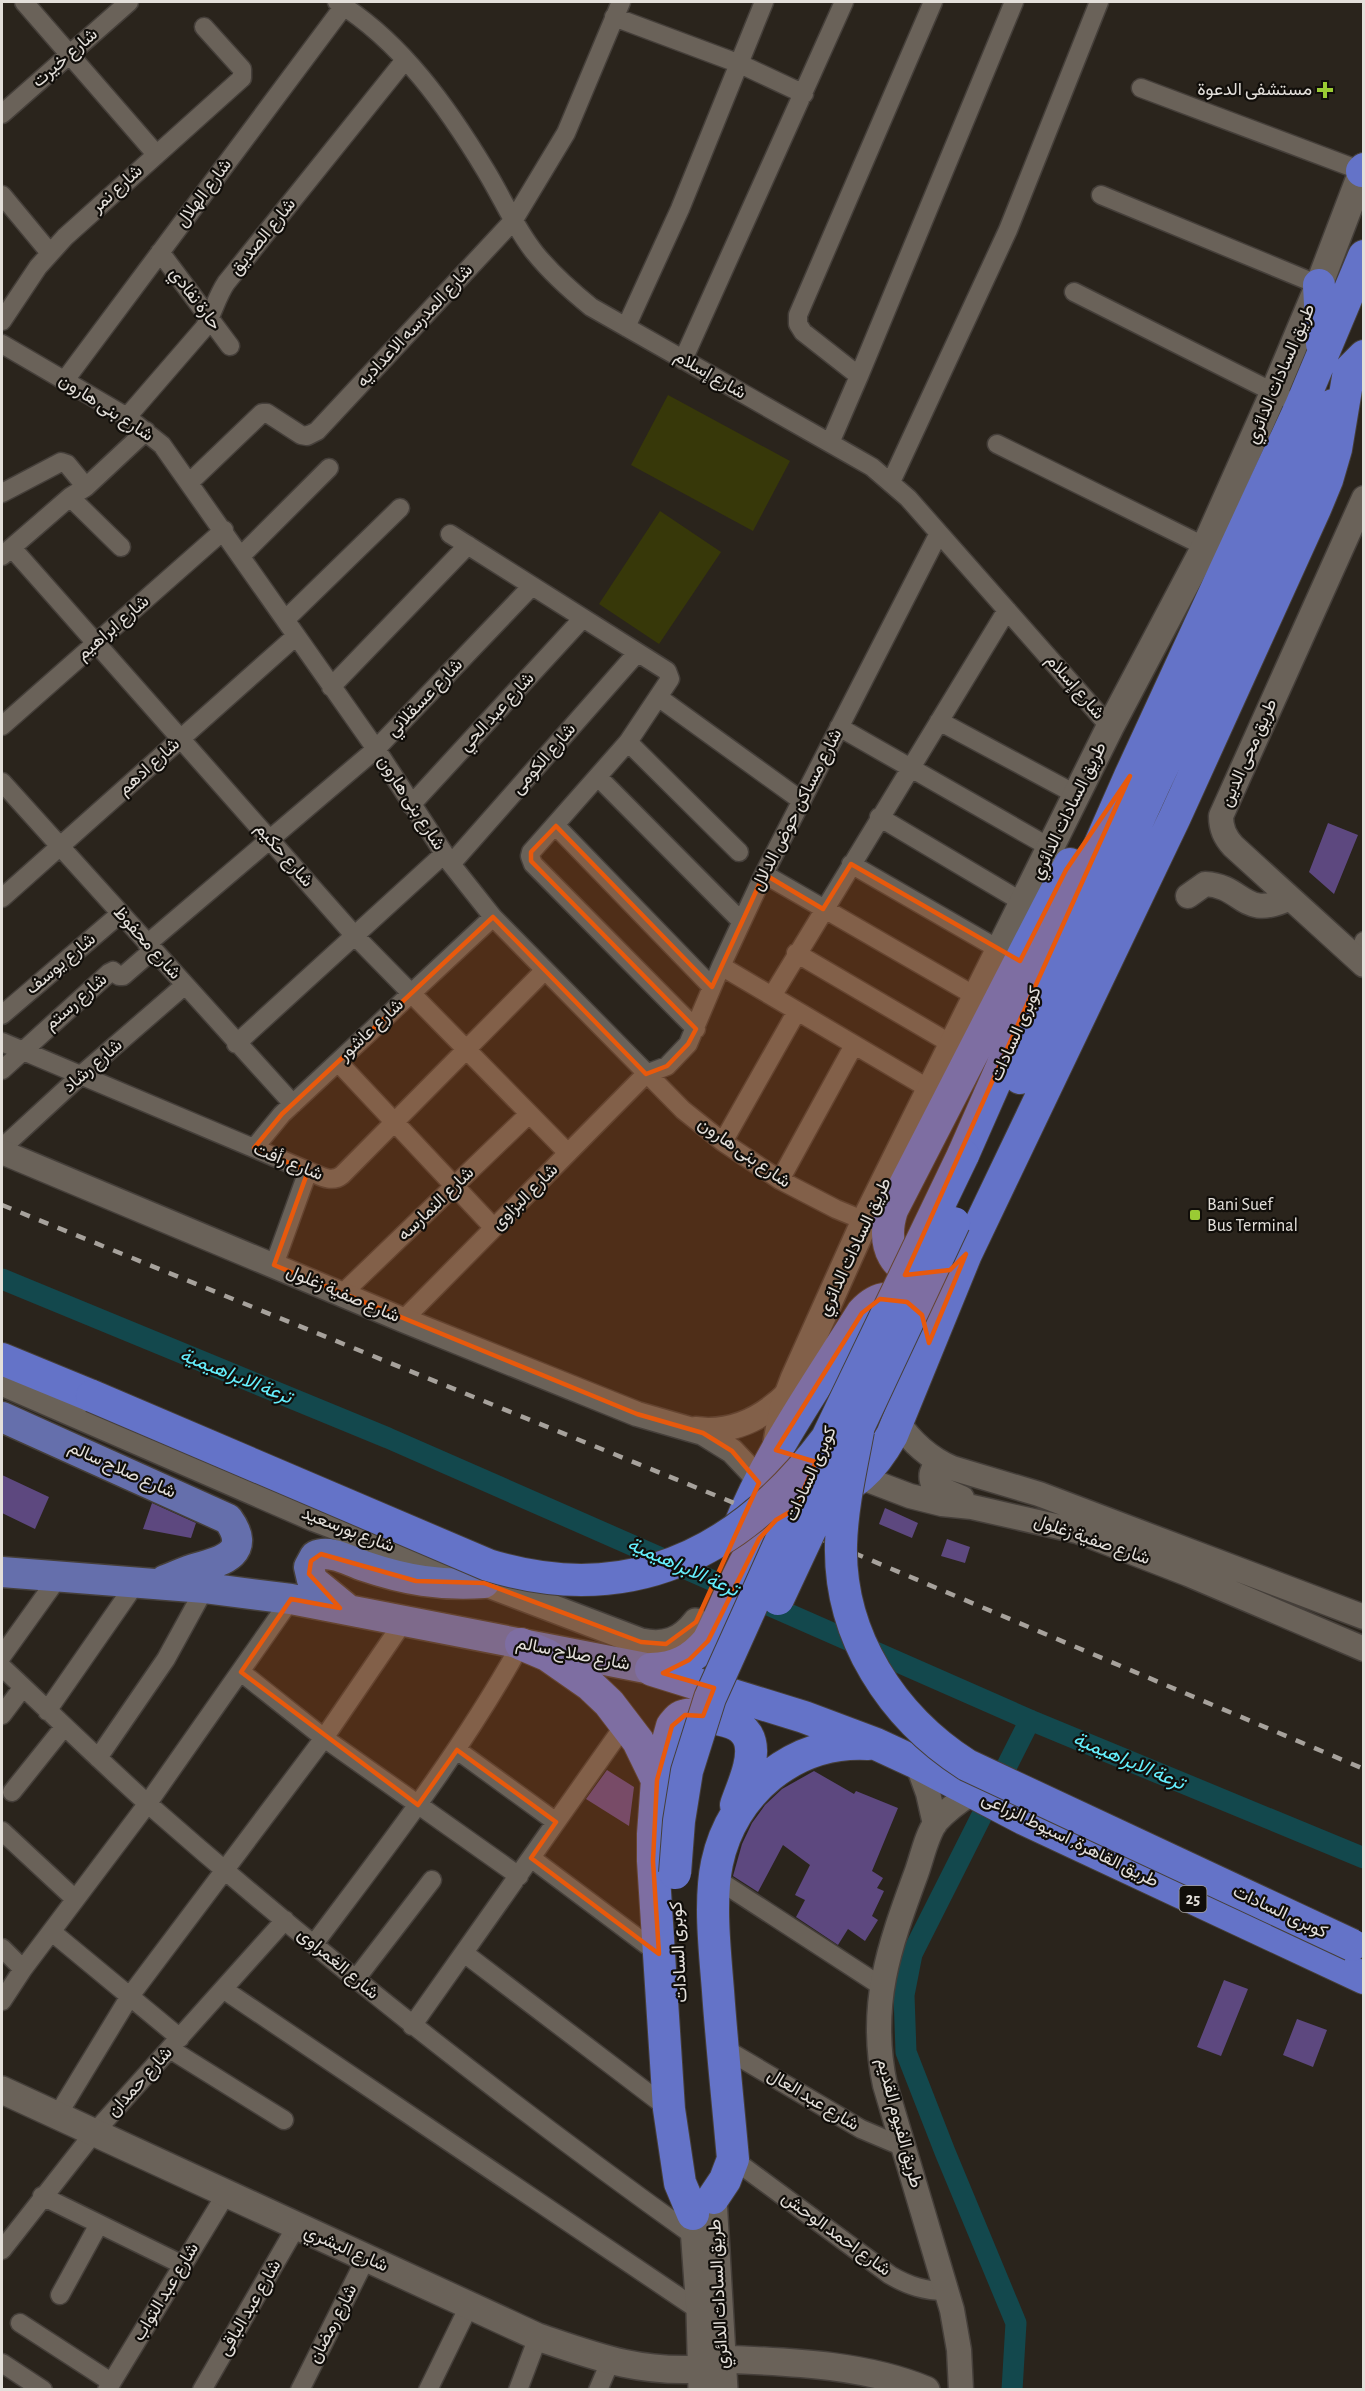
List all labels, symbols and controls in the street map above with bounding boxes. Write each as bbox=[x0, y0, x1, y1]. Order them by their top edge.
street label: شارع خيرت bbox=[29, 25, 102, 92]
place label: مستشفى الدعوة bbox=[1197, 81, 1312, 100]
marker: مستشفى الدعوة bbox=[1316, 81, 1334, 99]
street label: شارع الهلال bbox=[173, 156, 237, 232]
street label: شارع نمر bbox=[87, 162, 147, 218]
street label: شارع الصديق bbox=[227, 195, 301, 280]
street label: شارع المدرسه الاعداديه bbox=[354, 261, 478, 392]
street label: حارة نفادي bbox=[162, 264, 224, 337]
street label: طريق السادات الدائري bbox=[1243, 301, 1323, 449]
street label: شارع إسلام bbox=[670, 347, 749, 404]
street label: شارع بنى هارون bbox=[55, 371, 156, 447]
street label: شارع ابراهيم bbox=[74, 592, 154, 665]
street label: شارع إسلام bbox=[1041, 651, 1108, 724]
street label: شارع عسقلاني bbox=[384, 656, 470, 744]
street label: شارع عبد الحي bbox=[456, 669, 542, 758]
street label: طريق محى الدين bbox=[1217, 696, 1282, 810]
street label: شارع الكومى bbox=[509, 720, 581, 799]
street label: شارع مساكن حوض الدلال bbox=[748, 726, 847, 895]
street label: شارع ادهم bbox=[115, 735, 185, 801]
street label: طريق السادات الدائري bbox=[1028, 740, 1115, 885]
street label: شارع بنى هارون bbox=[372, 753, 448, 854]
street label: شارع حكيم bbox=[250, 820, 317, 892]
street label: شارع محفوظ bbox=[108, 903, 184, 984]
street label: شارع يوسف bbox=[23, 930, 101, 1000]
street label: شارع رستم bbox=[41, 970, 112, 1035]
street label: كوبرى السادات bbox=[987, 984, 1046, 1085]
street label: شارع عاشور bbox=[334, 996, 408, 1067]
street label: شارع رشاد bbox=[60, 1036, 127, 1098]
street label: شارع بنى هارون bbox=[693, 1115, 794, 1193]
street label: شارع رأفت bbox=[250, 1138, 326, 1186]
street label: شارع البزاوى bbox=[488, 1160, 563, 1235]
street label: شارع النمارسه bbox=[395, 1164, 479, 1246]
street label: طريق السادات الدائري bbox=[815, 1175, 899, 1321]
place label: Bani Suef Bus Terminal bbox=[1207, 1196, 1298, 1235]
marker: Bani Suef Bus Terminal bbox=[1188, 1208, 1202, 1222]
street label: شارع صفية زغلول bbox=[283, 1262, 402, 1328]
water label: ترعة الابراهيمية bbox=[176, 1344, 297, 1410]
street label: كوبرى السادات bbox=[782, 1424, 841, 1525]
street label: شارع صلاح سالم bbox=[65, 1438, 178, 1504]
street label: شارع بورسعيد bbox=[298, 1504, 397, 1558]
street label: شارع صفية زغلول bbox=[1031, 1512, 1152, 1570]
water label: ترعة الابراهيمية bbox=[624, 1534, 743, 1603]
street label: شارع صلاح سالم bbox=[514, 1634, 631, 1676]
water label: ترعة الابراهيمية bbox=[1069, 1729, 1189, 1796]
street label: طريق القاهرة, اسيوط الزراعى bbox=[978, 1789, 1161, 1892]
street label: كوبرى السادات bbox=[1230, 1882, 1330, 1943]
road number: 25 bbox=[1180, 1886, 1206, 1912]
street label: كوبرى السادات bbox=[667, 1901, 692, 2003]
street label: شارع الغمراوى bbox=[293, 1925, 382, 2004]
street label: شارع حمدان bbox=[104, 2043, 177, 2122]
street label: طريق الفيوم القديم bbox=[871, 2056, 925, 2190]
street label: شارع عبد العال bbox=[763, 2066, 862, 2136]
street label: شارع احمد الوحش bbox=[777, 2189, 894, 2281]
street label: طريق السادات الدائري bbox=[706, 2218, 737, 2369]
street label: شارع البشري bbox=[299, 2223, 391, 2280]
street label: شارع عبد التواب bbox=[130, 2240, 204, 2345]
street label: شارع عبد الباقى bbox=[215, 2257, 286, 2360]
street label: شارع رمضان bbox=[305, 2282, 362, 2367]

